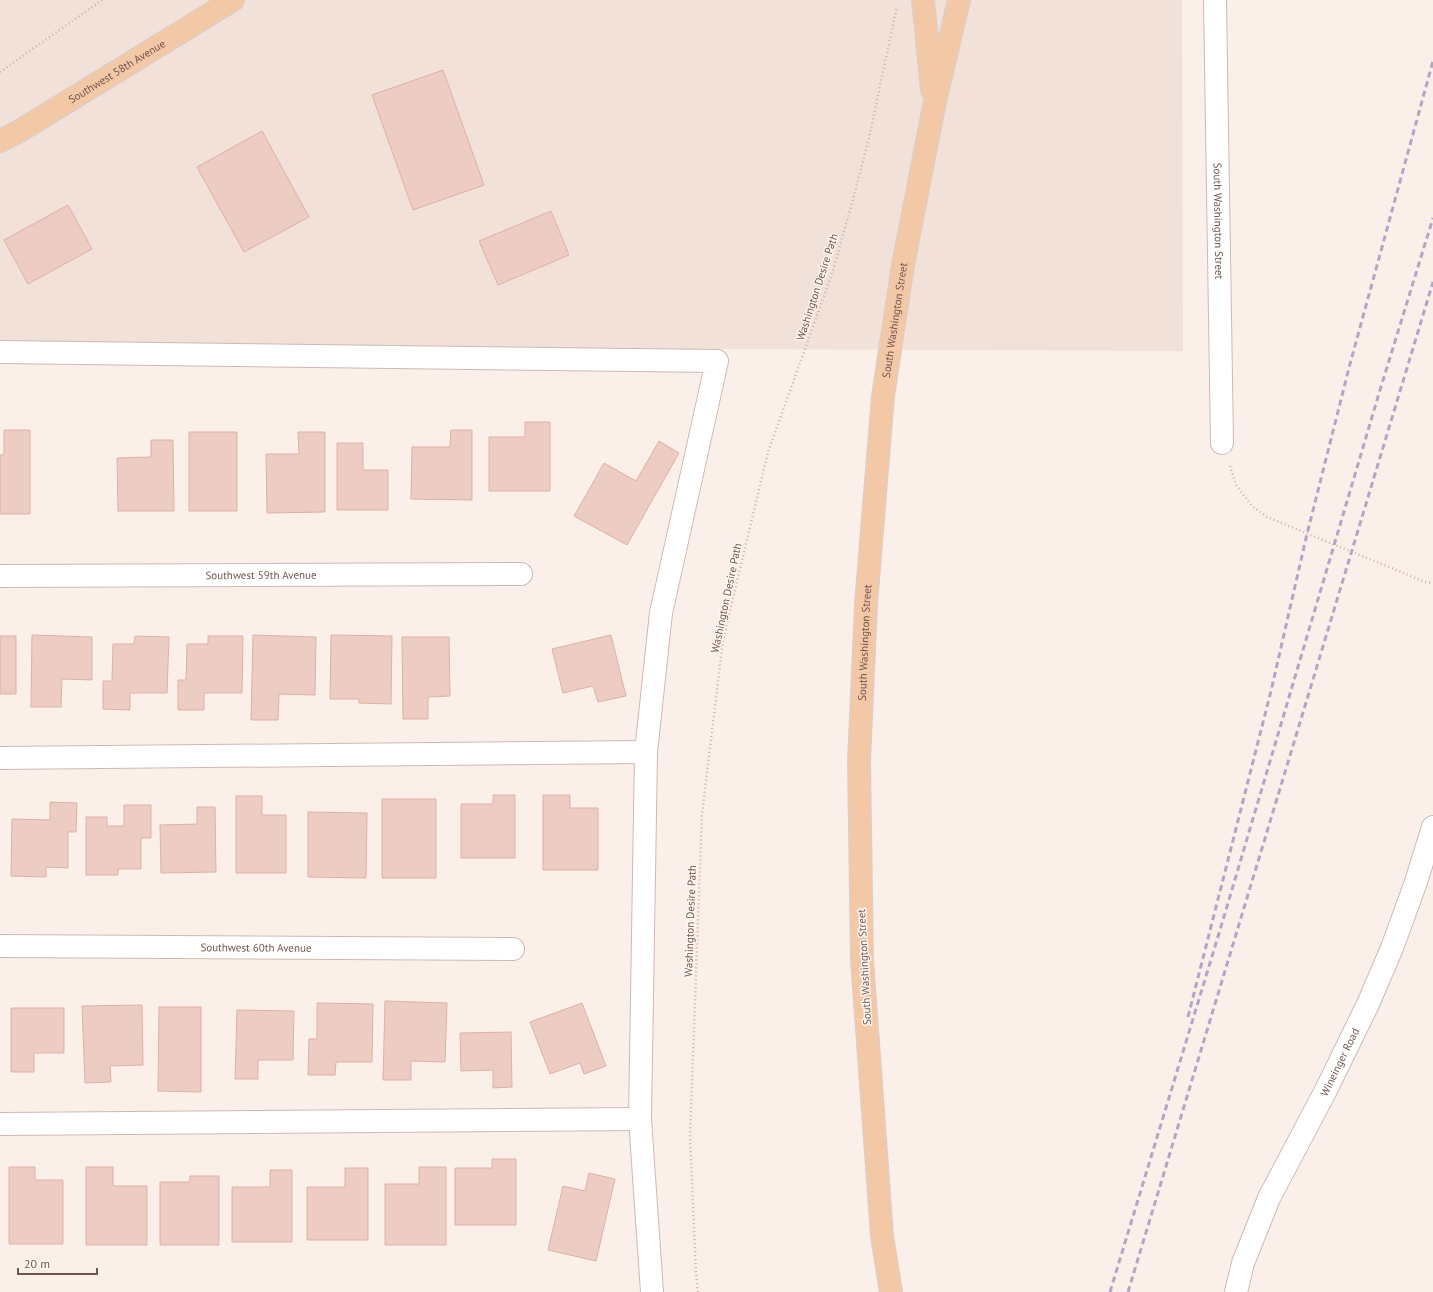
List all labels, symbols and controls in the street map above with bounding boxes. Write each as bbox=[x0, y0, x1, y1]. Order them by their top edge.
street label: Southwest 58th Avenue bbox=[66, 36, 168, 106]
street label: South Washington Street bbox=[1211, 163, 1226, 280]
street label: Washington Desire Path bbox=[793, 232, 841, 342]
street label: South Washington Street bbox=[879, 261, 910, 379]
street label: Washington Desire Path bbox=[708, 542, 744, 654]
street label: Southwest 59th Avenue bbox=[205, 568, 317, 582]
street label: South Washington Street bbox=[855, 584, 875, 701]
street label: Washington Desire Path bbox=[681, 865, 699, 977]
street label: South Washington Street bbox=[854, 908, 874, 1025]
street label: Southwest 60th Avenue bbox=[200, 940, 312, 955]
street label: Wineinger Road bbox=[1317, 1026, 1362, 1099]
scale bar bbox=[18, 1250, 97, 1276]
text: 20 m bbox=[24, 1256, 50, 1271]

